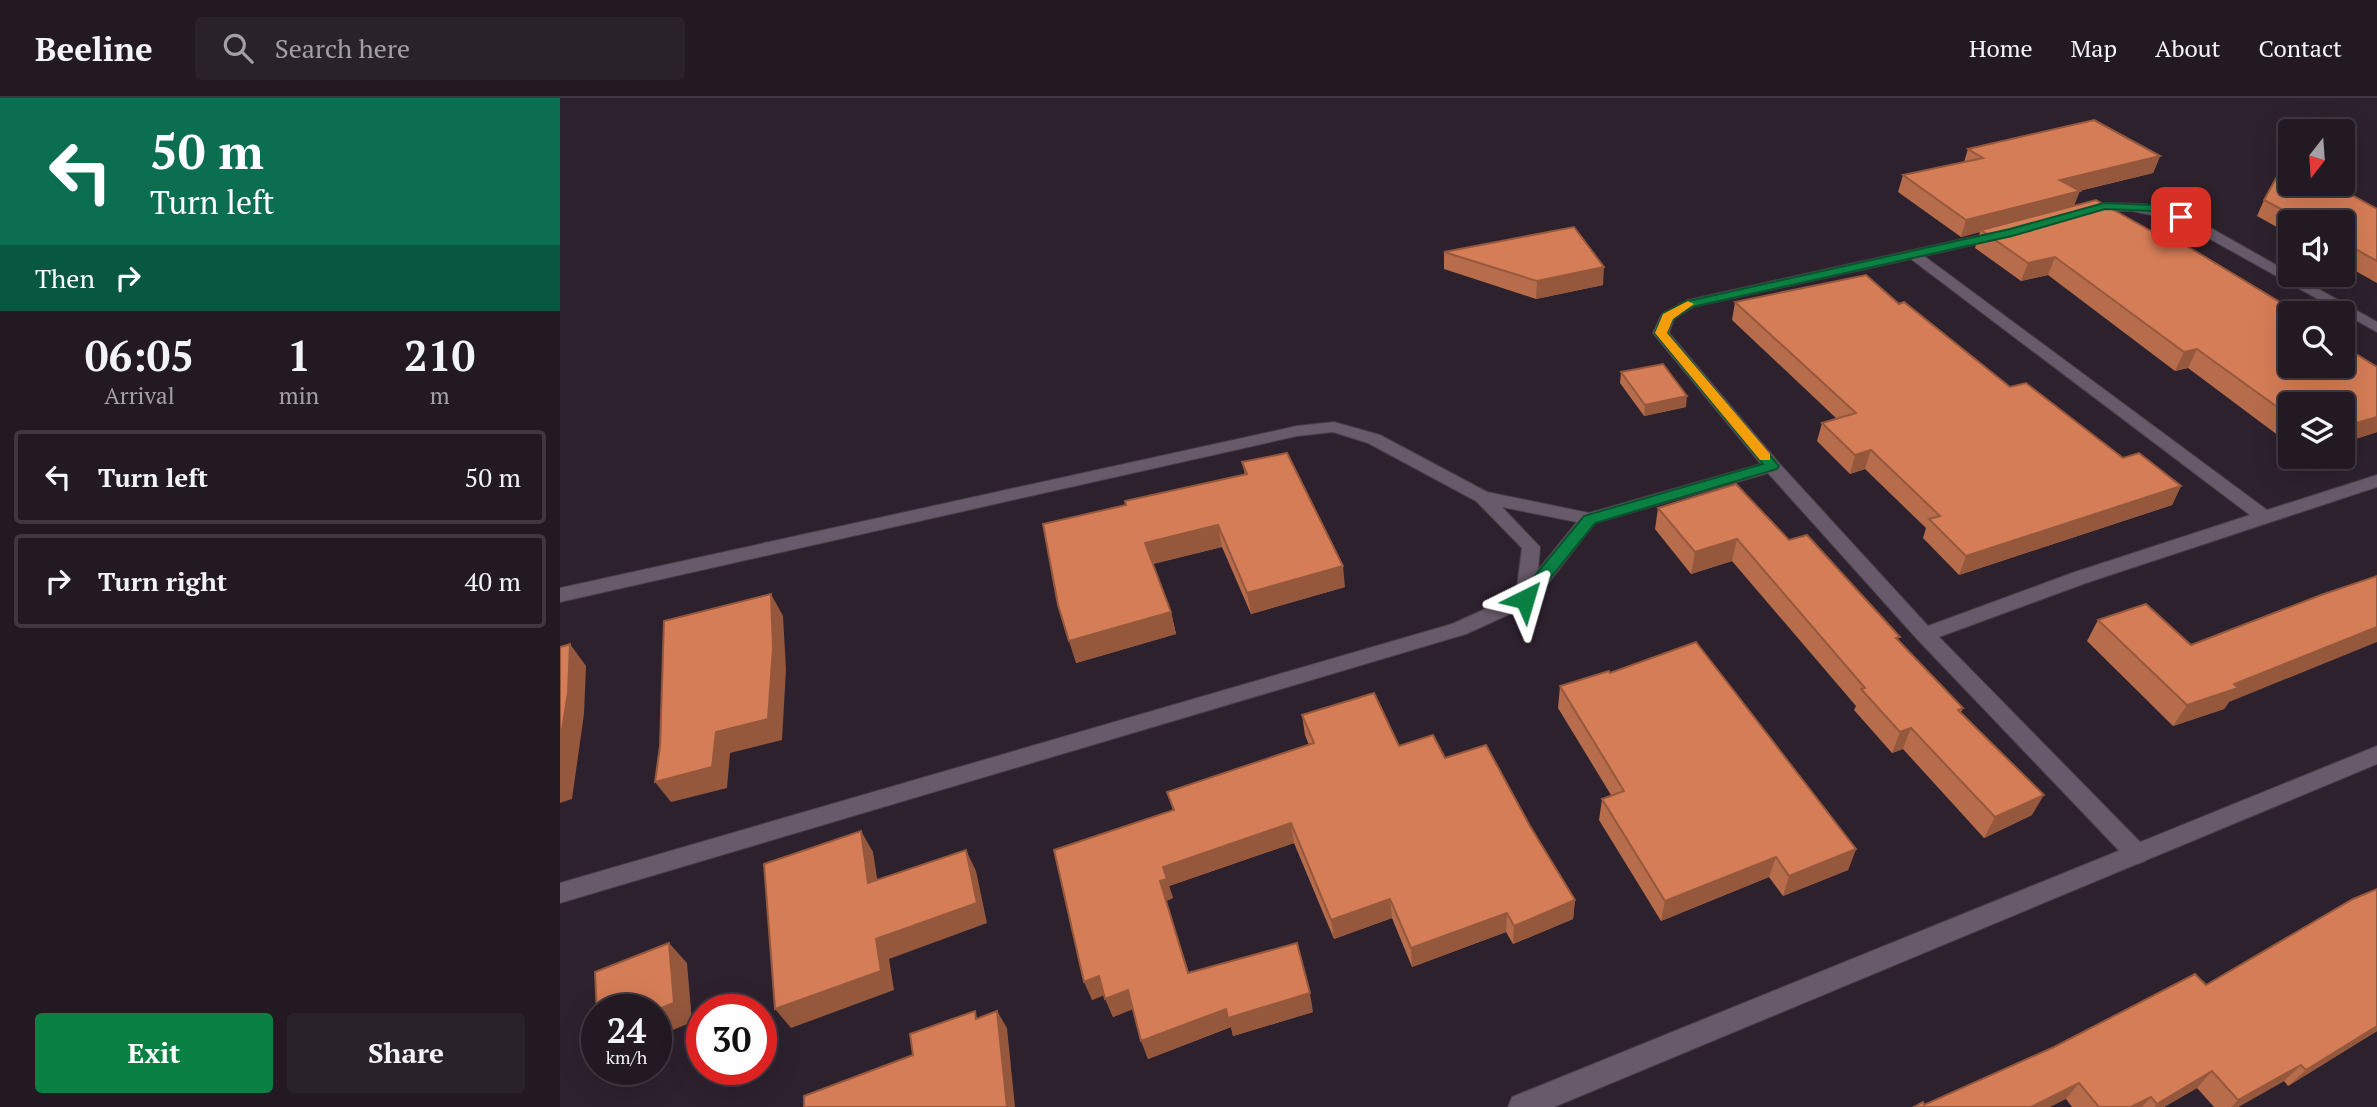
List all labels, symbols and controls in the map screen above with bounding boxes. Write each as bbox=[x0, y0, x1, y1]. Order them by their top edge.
search box bbox=[195, 17, 685, 80]
text: Beeline bbox=[35, 27, 153, 70]
icon: search bbox=[219, 29, 257, 67]
text: Search here bbox=[275, 31, 410, 65]
text: Home bbox=[1969, 32, 2033, 64]
text: Map bbox=[2071, 32, 2117, 64]
text: About bbox=[2155, 32, 2221, 64]
text: Contact bbox=[2259, 32, 2342, 64]
text: 50 m bbox=[150, 118, 264, 183]
north arrow bbox=[2278, 119, 2356, 196]
map controls bbox=[2278, 119, 2355, 469]
icon: left bbox=[35, 126, 126, 217]
text: Turn left bbox=[150, 181, 274, 223]
pin bbox=[2151, 187, 2211, 247]
icon: arrive bbox=[2162, 198, 2200, 236]
button: sound bbox=[2278, 210, 2355, 287]
icon: right bbox=[109, 259, 147, 297]
text: Then bbox=[35, 261, 95, 295]
button: search bbox=[2278, 301, 2355, 378]
text: 06:05 bbox=[85, 327, 194, 383]
text: 1 bbox=[287, 327, 311, 383]
text: 210 bbox=[404, 327, 475, 383]
text: Arrival bbox=[104, 380, 175, 411]
text: min bbox=[279, 380, 319, 411]
text: m bbox=[430, 380, 450, 411]
button: layers bbox=[2278, 392, 2355, 469]
icon: left bbox=[39, 458, 77, 496]
text: Turn left bbox=[98, 460, 208, 494]
text: 50 m bbox=[465, 460, 521, 494]
icon: right bbox=[39, 562, 77, 600]
position arrow bbox=[1488, 562, 1562, 636]
text: Turn right bbox=[98, 564, 227, 598]
text: 40 m bbox=[465, 564, 521, 598]
speed limit sign: 30 bbox=[686, 994, 777, 1085]
text: 24 bbox=[607, 1007, 646, 1053]
button: Exit bbox=[35, 1013, 273, 1093]
button: Share bbox=[287, 1013, 525, 1093]
text: km/h bbox=[606, 1045, 647, 1069]

